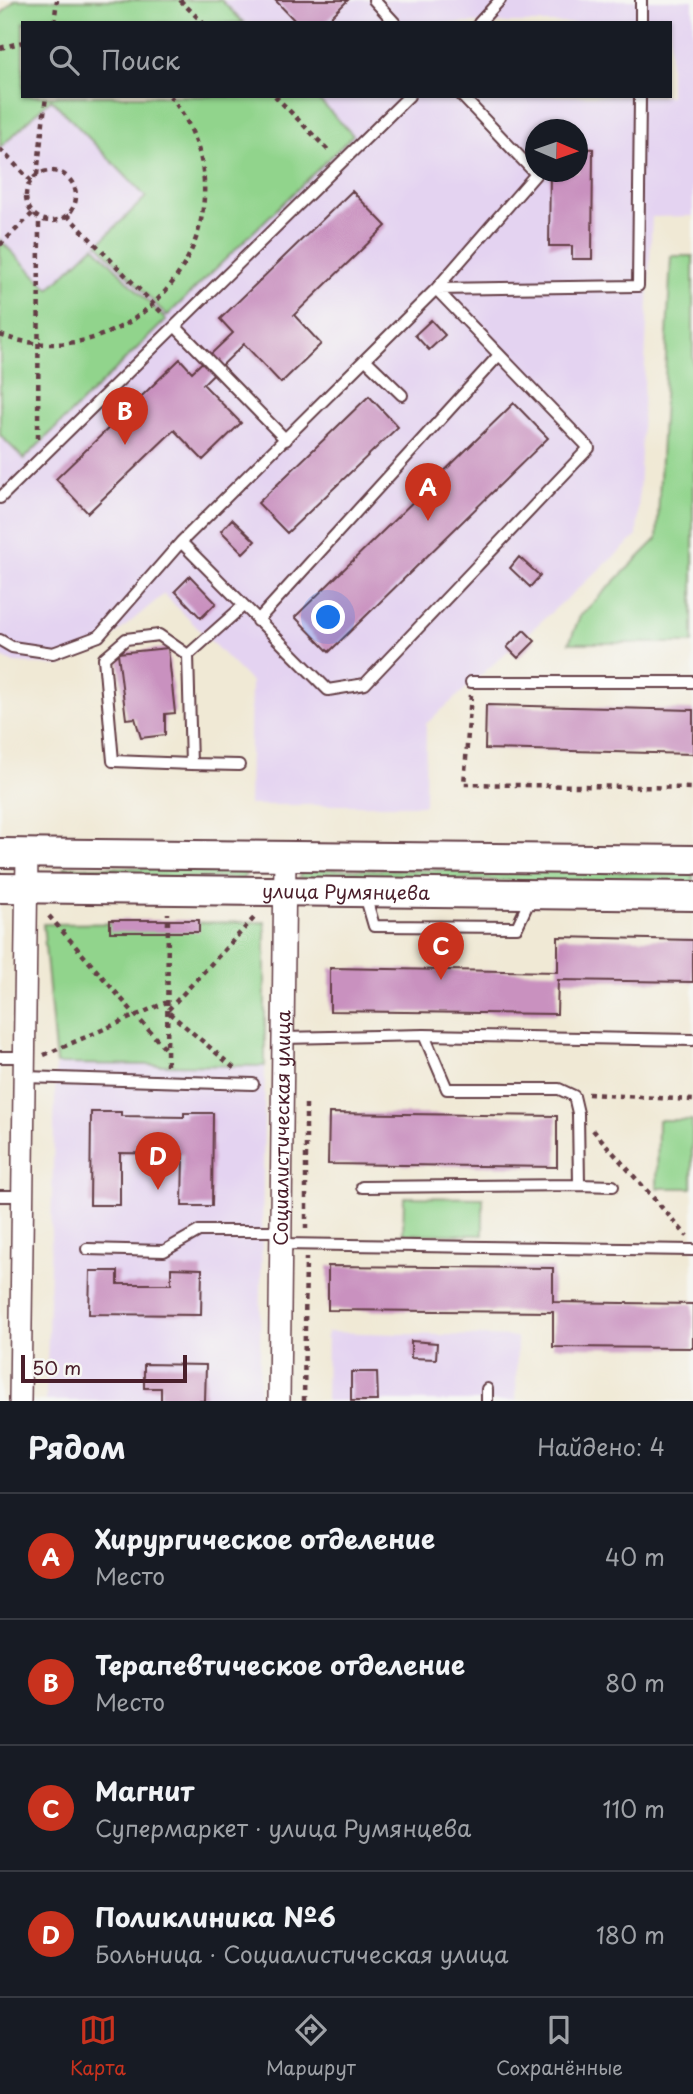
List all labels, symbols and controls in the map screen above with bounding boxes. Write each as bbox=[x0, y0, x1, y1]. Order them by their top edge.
search box bbox=[21, 21, 672, 98]
text: Поиск bbox=[101, 40, 180, 79]
icon: search bbox=[45, 41, 83, 79]
north arrow bbox=[525, 119, 588, 182]
pin: B bbox=[102, 387, 148, 445]
pin: A bbox=[405, 463, 451, 521]
your location bbox=[311, 600, 345, 634]
street label: улица Румянцева bbox=[262, 876, 430, 906]
pin: C bbox=[418, 922, 464, 980]
street label: Социалистическая улица bbox=[266, 1010, 296, 1246]
pin: D bbox=[135, 1132, 181, 1190]
scale bar bbox=[21, 1352, 187, 1384]
text: 50 m bbox=[32, 1353, 81, 1381]
text: Рядом bbox=[28, 1424, 126, 1469]
text: Найдено: 4 bbox=[537, 1429, 665, 1464]
text: Хирургическое отделение bbox=[95, 1519, 435, 1558]
text: A bbox=[42, 1539, 60, 1574]
text: 40 m bbox=[605, 1539, 665, 1574]
text: Место bbox=[95, 1558, 165, 1593]
text: Терапевтическое отделение bbox=[95, 1645, 465, 1684]
text: B bbox=[43, 1665, 59, 1700]
text: 80 m bbox=[605, 1665, 665, 1700]
text: Место bbox=[95, 1684, 165, 1719]
text: Магнит bbox=[95, 1771, 194, 1810]
text: C bbox=[42, 1791, 60, 1826]
text: 110 m bbox=[603, 1791, 665, 1826]
text: Супермаркет · улица Румянцева bbox=[95, 1810, 471, 1845]
text: Поликлиника №6 bbox=[95, 1897, 336, 1936]
text: D bbox=[42, 1917, 60, 1952]
text: 180 m bbox=[596, 1917, 665, 1952]
text: Больница · Социалистическая улица bbox=[95, 1936, 509, 1971]
tab: Карта bbox=[70, 2011, 126, 2081]
tab: Маршрут bbox=[266, 2011, 356, 2081]
tab: Сохранённые bbox=[496, 2011, 623, 2081]

